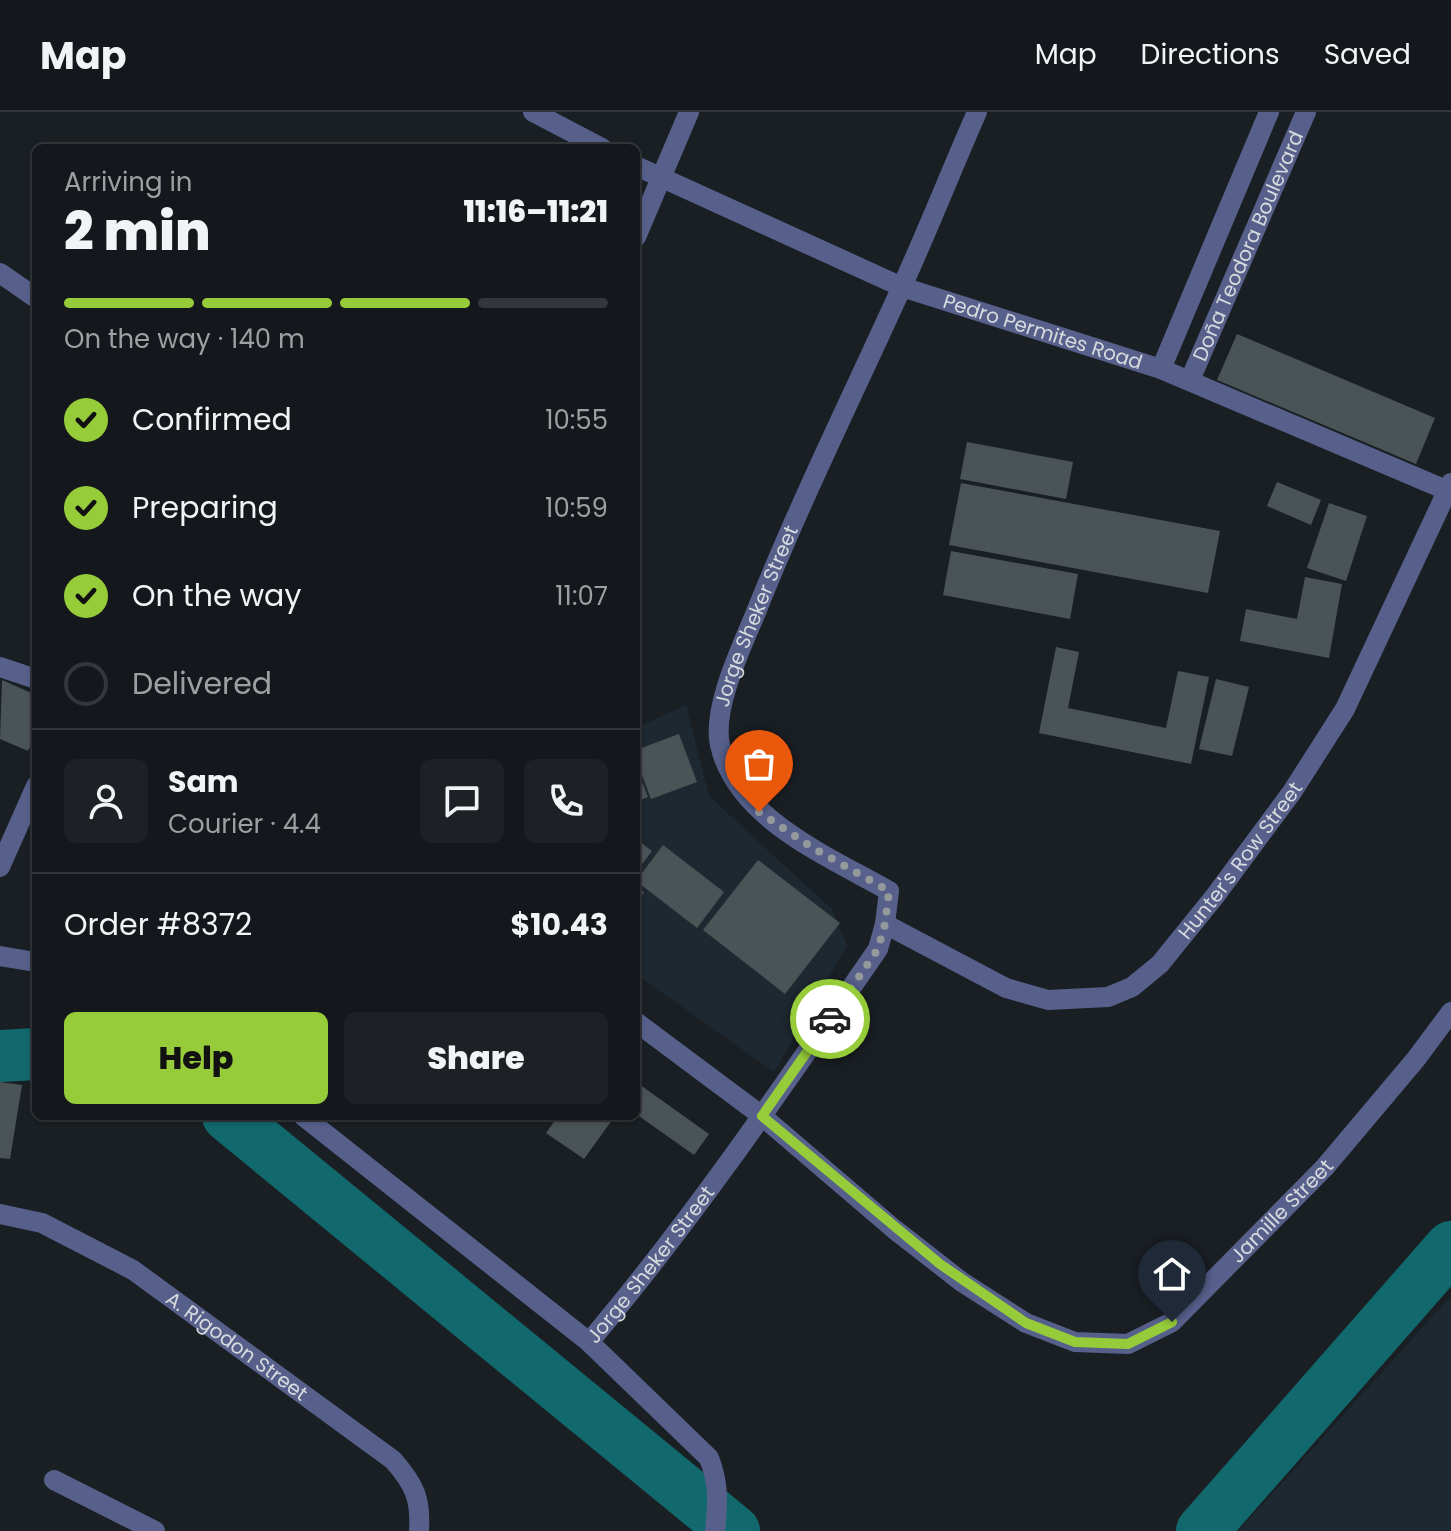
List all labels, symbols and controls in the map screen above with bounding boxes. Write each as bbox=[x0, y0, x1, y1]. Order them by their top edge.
text: Map bbox=[40, 29, 127, 82]
text: Map bbox=[1035, 35, 1097, 74]
text: Directions bbox=[1141, 35, 1280, 74]
text: Saved bbox=[1324, 35, 1411, 74]
street label: Doña Teodora Boulevard bbox=[1186, 126, 1310, 366]
text: Arriving in bbox=[64, 164, 193, 200]
text: 11:16–11:21 bbox=[463, 190, 608, 233]
text: 2 min bbox=[64, 195, 211, 268]
street label: Pedro Permites Road bbox=[940, 287, 1146, 376]
text: On the way · 140 m bbox=[64, 321, 305, 357]
icon: check bbox=[64, 398, 108, 442]
text: Confirmed bbox=[132, 398, 292, 441]
text: 10:55 bbox=[545, 402, 608, 438]
icon: check bbox=[64, 486, 108, 530]
text: Preparing bbox=[132, 486, 278, 529]
text: 10:59 bbox=[545, 490, 608, 526]
street label: Jorge Sheker Street bbox=[708, 521, 805, 710]
icon: check bbox=[64, 574, 108, 618]
text: On the way bbox=[132, 574, 301, 617]
text: 11:07 bbox=[555, 578, 608, 614]
text: Delivered bbox=[132, 662, 272, 705]
pin bbox=[725, 730, 793, 812]
icon: bag bbox=[737, 742, 781, 786]
button: person bbox=[64, 759, 148, 843]
button: chat bbox=[420, 759, 504, 843]
button: phone bbox=[524, 759, 608, 843]
text: Sam bbox=[168, 760, 239, 803]
street label: Hunter's Row Street bbox=[1172, 776, 1309, 945]
text: Courier · 4.4 bbox=[168, 806, 321, 842]
text: Order #8372 bbox=[64, 903, 252, 946]
text: $10.43 bbox=[511, 903, 608, 946]
courier bbox=[790, 979, 870, 1059]
icon: car bbox=[808, 997, 852, 1041]
button: Help bbox=[64, 1012, 328, 1104]
button: Share bbox=[344, 1012, 608, 1104]
street label: Jamille Street bbox=[1224, 1153, 1340, 1269]
street label: Jorge Sheker Street bbox=[580, 1180, 721, 1349]
pin bbox=[1138, 1240, 1206, 1322]
icon: home bbox=[1150, 1252, 1194, 1296]
street label: A. Rigodon Street bbox=[160, 1285, 314, 1407]

